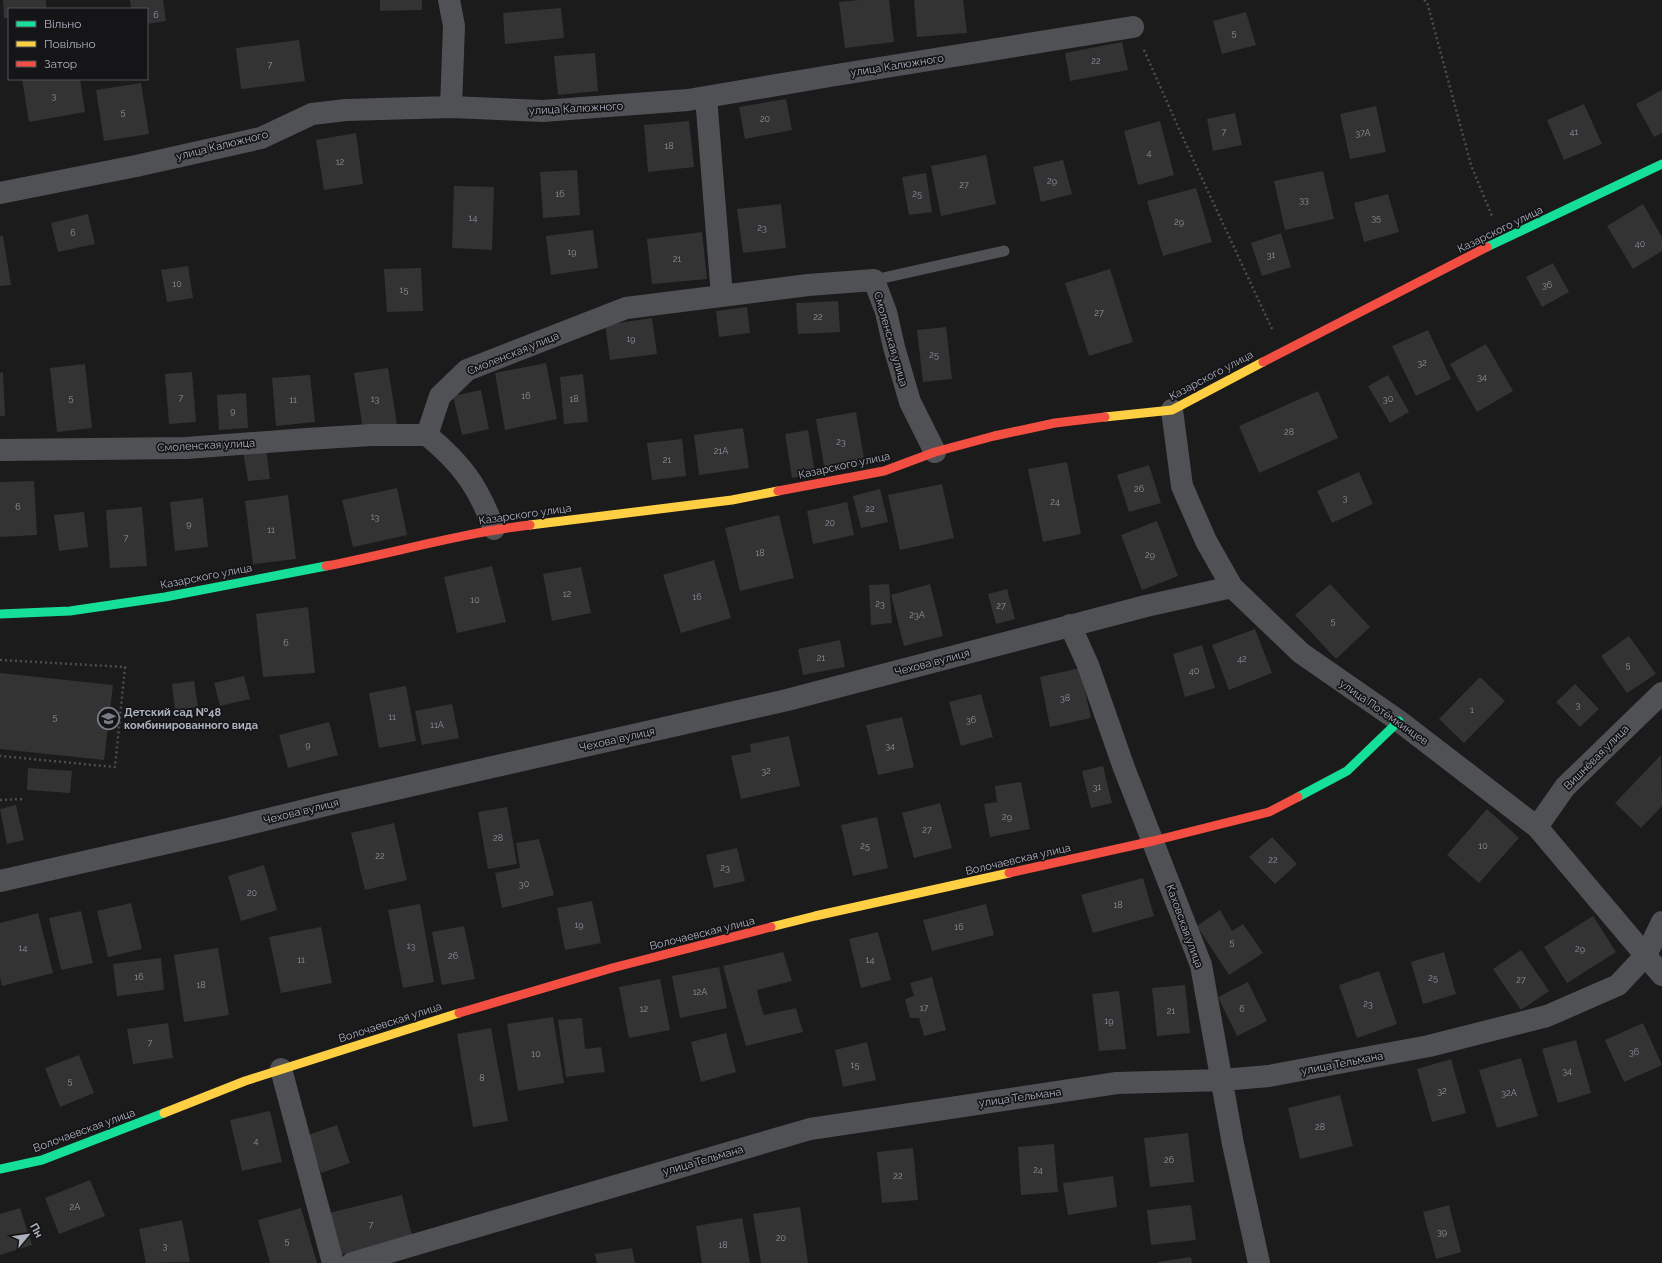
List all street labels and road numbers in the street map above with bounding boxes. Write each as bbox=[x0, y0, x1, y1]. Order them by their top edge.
street label: улица Калюжного bbox=[849, 52, 945, 79]
street label: улица Калюжного bbox=[529, 100, 624, 117]
street label: улица Калюжного bbox=[175, 128, 270, 163]
street label: Казарского улица bbox=[1455, 203, 1545, 256]
street label: Смоленская улица bbox=[871, 290, 910, 388]
street label: Смоленская улица bbox=[465, 329, 561, 378]
street label: Казарского улица bbox=[1167, 348, 1256, 403]
street label: Смоленская улица bbox=[157, 436, 255, 455]
street label: Казарского улица bbox=[797, 449, 891, 482]
street label: Казарского улица bbox=[478, 502, 572, 527]
street label: Казарского улица bbox=[159, 561, 253, 592]
street label: Чехова вулиця bbox=[893, 646, 971, 679]
street label: улица Потёмкинцев bbox=[1337, 677, 1431, 748]
street label: Вишнёвая улица bbox=[1561, 722, 1632, 793]
street label: Чехова вулиця bbox=[578, 724, 656, 754]
street label: Чехова вулиця bbox=[262, 796, 340, 827]
street label: Волочаевская улица bbox=[964, 841, 1072, 878]
street label: Каховская улица bbox=[1163, 883, 1206, 970]
street label: Волочаевская улица bbox=[648, 914, 756, 953]
street label: Волочаевская улица bbox=[337, 1000, 443, 1045]
street label: улица Тельмана bbox=[1300, 1049, 1384, 1078]
street label: улица Тельмана bbox=[978, 1085, 1062, 1110]
street label: Волочаевская улица bbox=[31, 1106, 137, 1155]
street label: улица Тельмана bbox=[661, 1143, 745, 1178]

